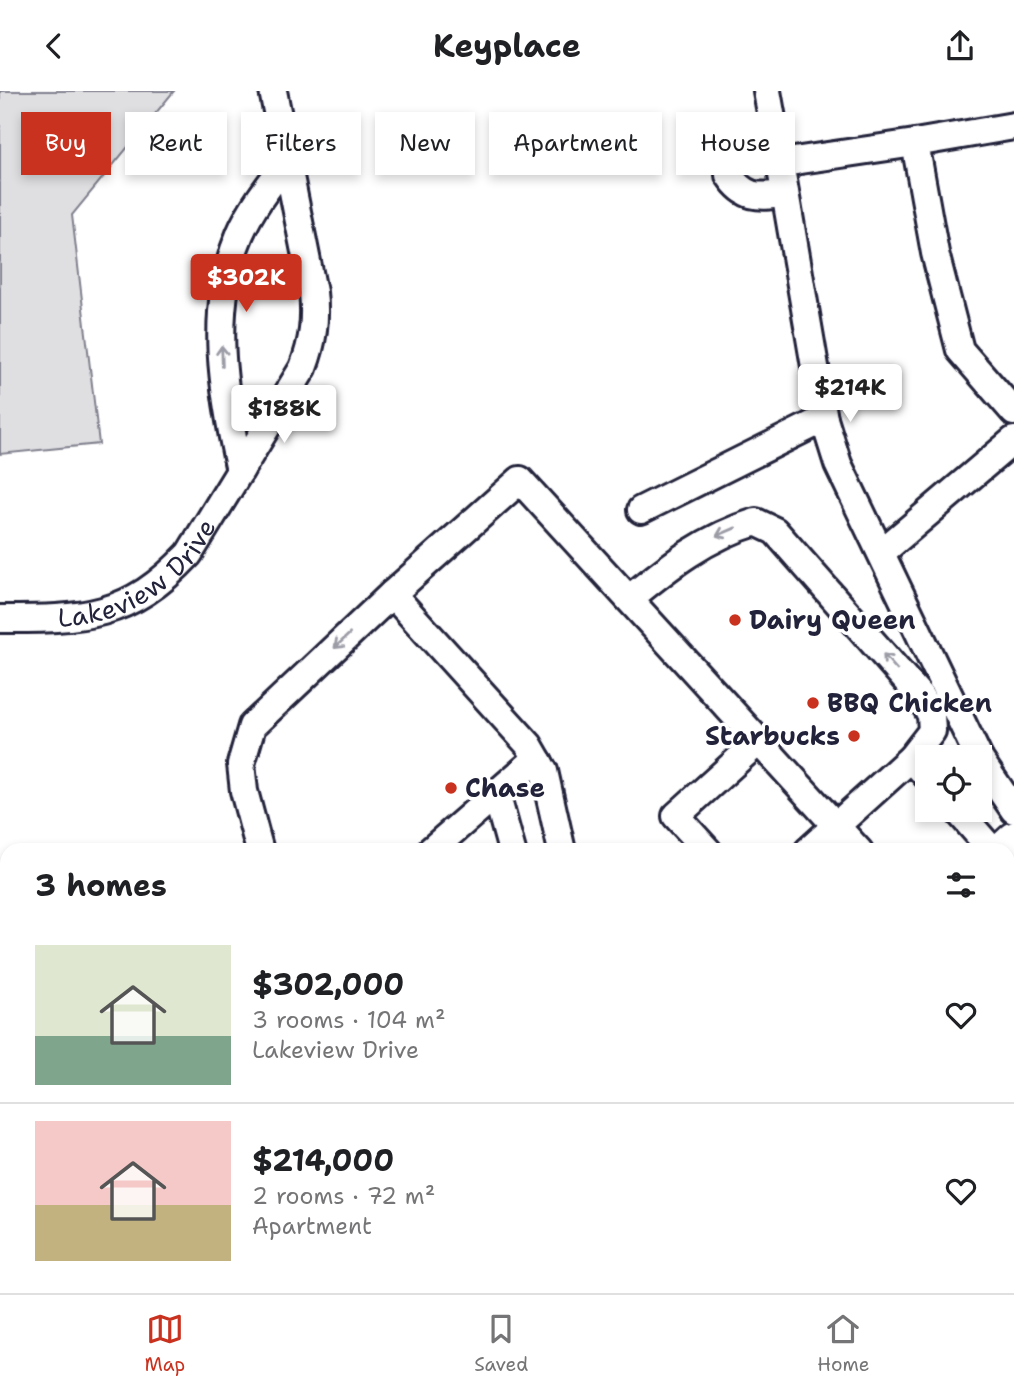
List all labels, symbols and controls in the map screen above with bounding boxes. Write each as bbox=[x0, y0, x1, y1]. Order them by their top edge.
text: Keyplace bbox=[433, 24, 581, 67]
icon: back bbox=[35, 27, 73, 65]
icon: share bbox=[941, 27, 979, 65]
chip: Buy bbox=[21, 112, 111, 175]
chip: Rent bbox=[125, 112, 227, 175]
chip: Filters bbox=[241, 112, 361, 175]
chip: New bbox=[375, 112, 475, 175]
chip: Apartment bbox=[489, 112, 662, 175]
chip: House bbox=[676, 112, 795, 175]
pin: $302K bbox=[197, 255, 295, 314]
text: $302K bbox=[207, 262, 285, 292]
one-way arrow bbox=[215, 344, 229, 367]
pin: $214K bbox=[801, 365, 899, 424]
text: $214K bbox=[814, 372, 886, 402]
pin: $188K bbox=[235, 385, 333, 445]
text: $188K bbox=[247, 393, 321, 423]
street label: Lakeview Drive bbox=[56, 512, 223, 635]
one-way arrow bbox=[716, 527, 737, 540]
place label: Dairy Queen bbox=[749, 602, 916, 637]
marker: Dairy Queen bbox=[727, 612, 743, 628]
one-way arrow bbox=[334, 632, 351, 649]
one-way arrow bbox=[882, 654, 898, 672]
place label: BBQ Chicken bbox=[827, 685, 992, 720]
marker: BBQ Chicken bbox=[805, 695, 821, 711]
place label: Starbucks bbox=[705, 718, 840, 753]
marker: Starbucks bbox=[846, 728, 862, 744]
map controls bbox=[915, 745, 992, 822]
button: locate bbox=[915, 745, 992, 822]
place label: Chase bbox=[465, 770, 545, 805]
marker: Chase bbox=[443, 780, 459, 796]
text: 3 homes bbox=[35, 865, 167, 906]
icon: filters bbox=[942, 866, 980, 904]
text: $302,000 bbox=[252, 964, 404, 1005]
icon: home bbox=[91, 973, 175, 1057]
icon: heart bbox=[942, 996, 980, 1034]
text: 3 rooms · 104 m² bbox=[252, 1005, 445, 1035]
text: Lakeview Drive bbox=[252, 1035, 419, 1065]
text: $214,000 bbox=[252, 1140, 394, 1181]
icon: home bbox=[91, 1149, 175, 1233]
icon: heart bbox=[942, 1172, 980, 1210]
text: 2 rooms · 72 m² bbox=[252, 1181, 435, 1211]
text: Apartment bbox=[252, 1211, 372, 1241]
tab: Map bbox=[145, 1310, 185, 1377]
tab: Saved bbox=[474, 1310, 528, 1377]
tab: Home bbox=[817, 1310, 869, 1377]

